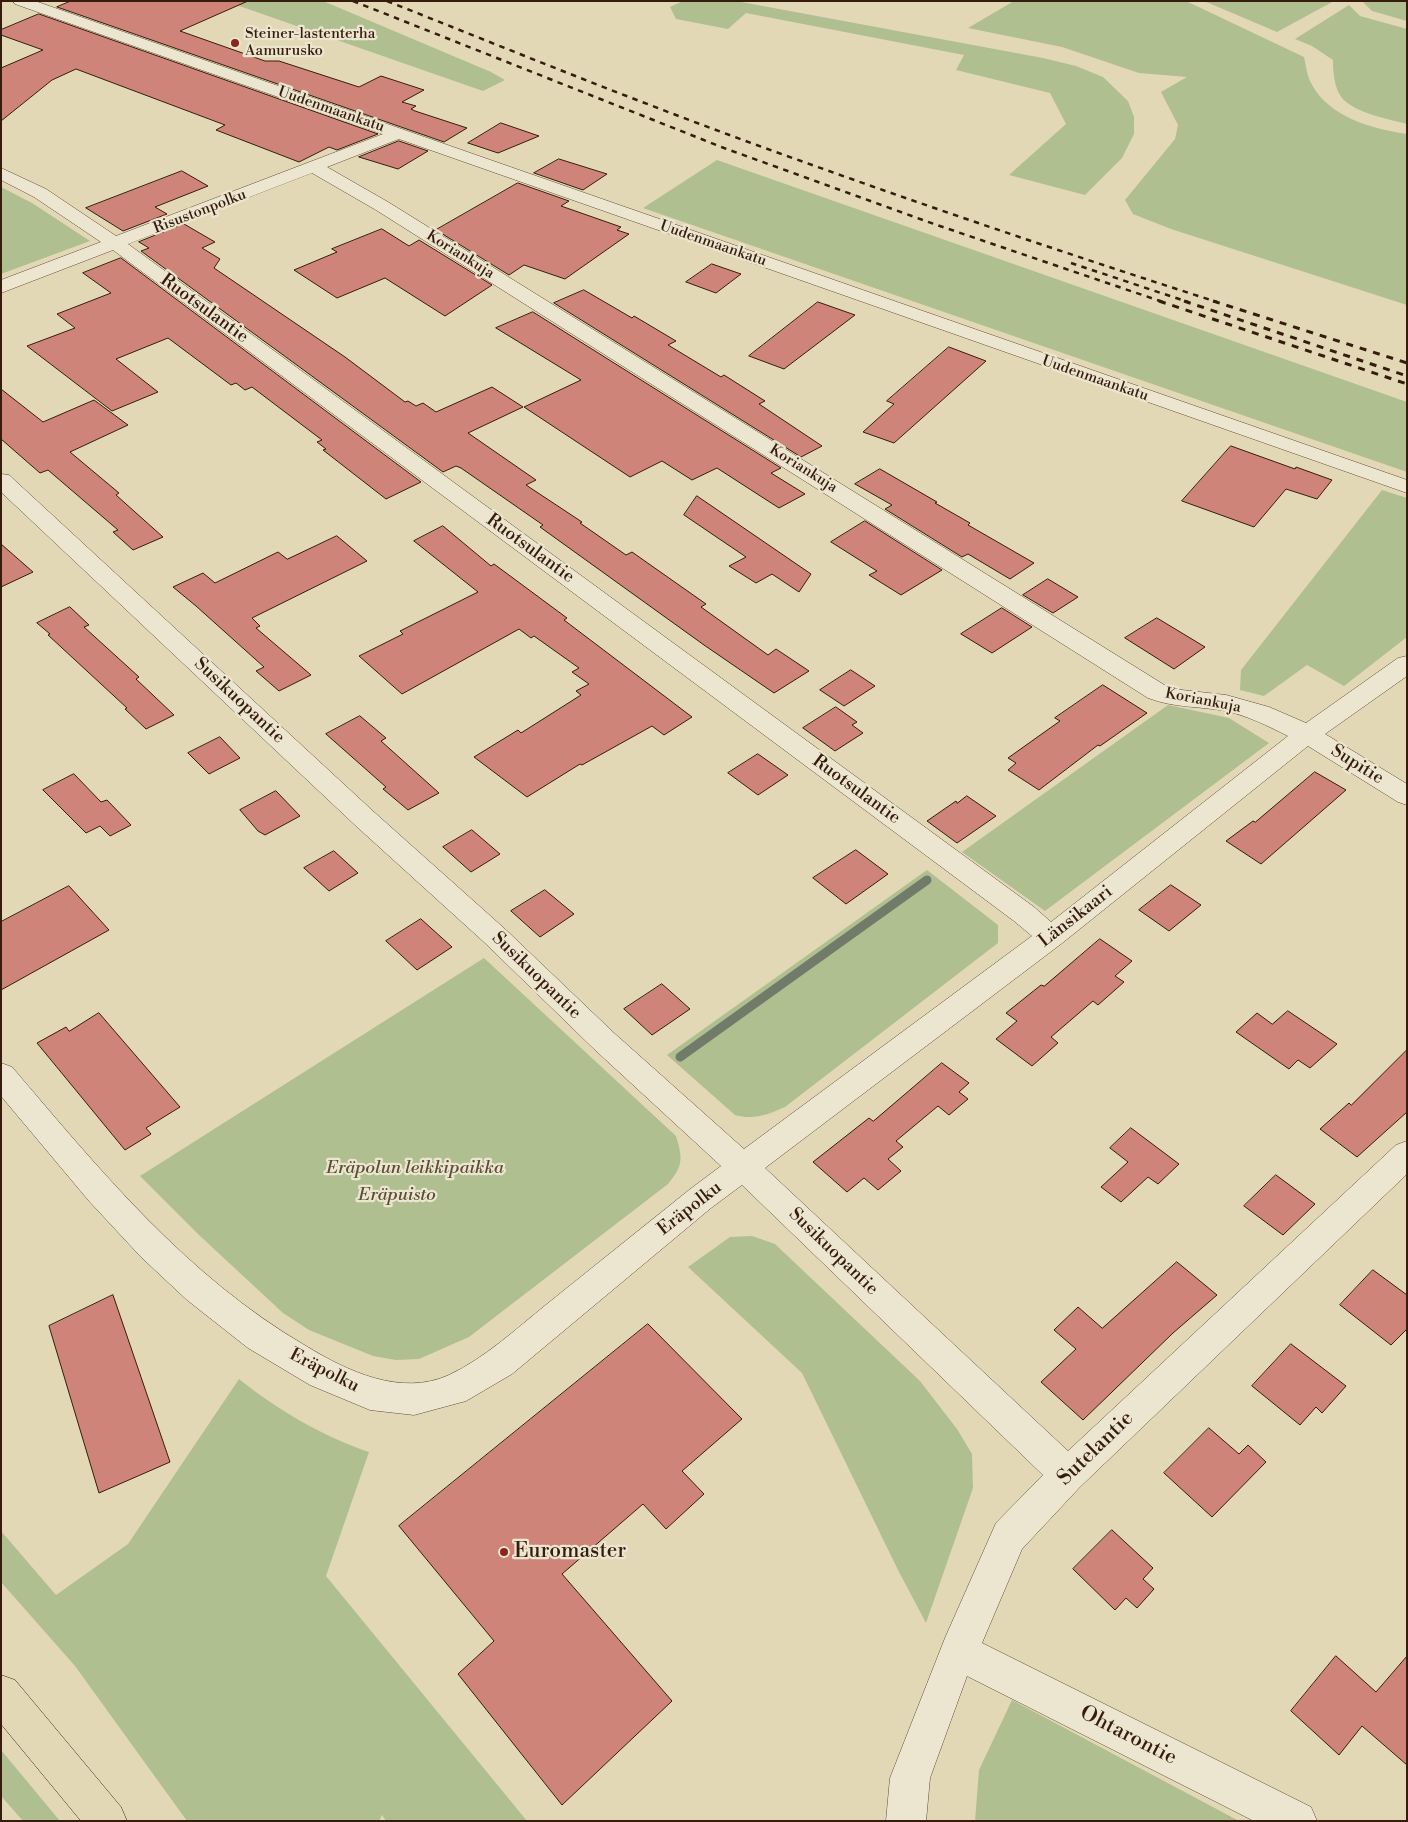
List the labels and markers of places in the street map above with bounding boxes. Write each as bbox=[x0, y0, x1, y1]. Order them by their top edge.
place label: Steiner-lastenterha Aamurusko bbox=[245, 25, 375, 60]
marker: Steiner-lastenterha Aamurusko bbox=[229, 37, 241, 49]
place label: Euromaster bbox=[514, 1539, 626, 1565]
marker: Euromaster bbox=[498, 1546, 510, 1558]

